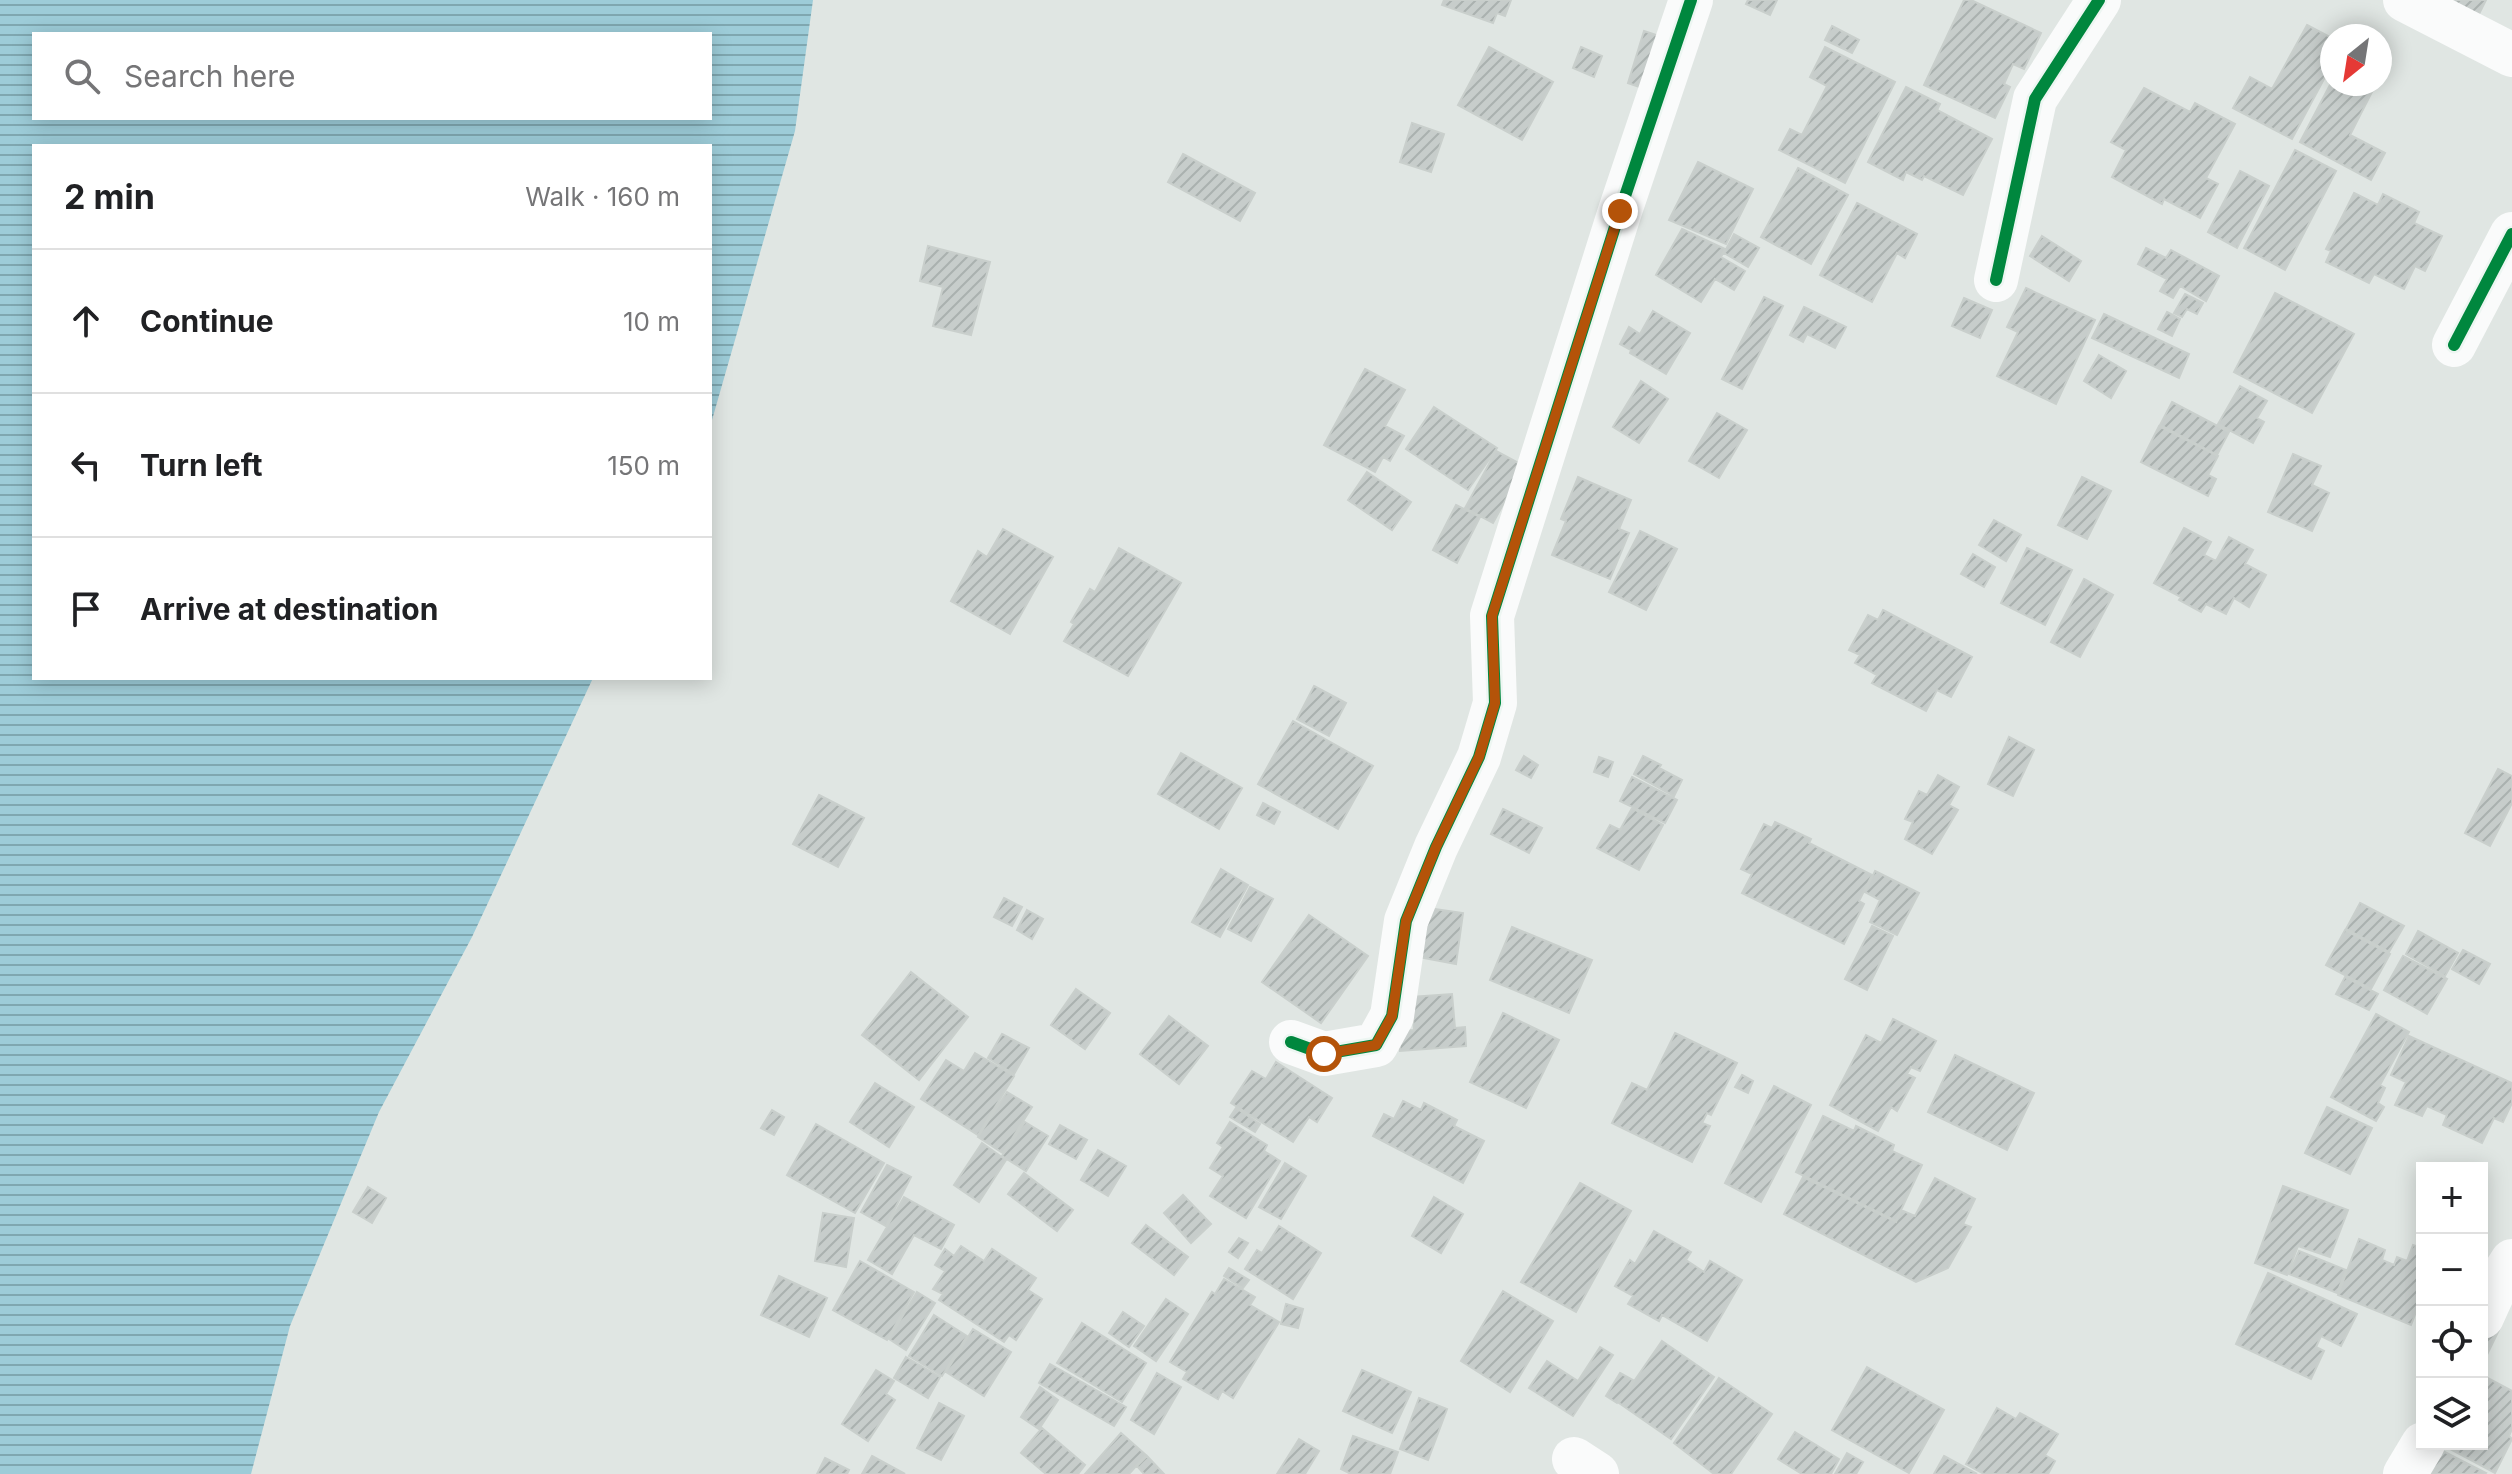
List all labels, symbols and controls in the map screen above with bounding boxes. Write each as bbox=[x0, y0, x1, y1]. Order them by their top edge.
north arrow bbox=[2320, 24, 2392, 96]
search box bbox=[32, 32, 712, 120]
icon: search bbox=[60, 54, 104, 98]
text: Search here bbox=[124, 58, 296, 94]
text: 2 min bbox=[64, 176, 155, 217]
text: Walk · 160 m bbox=[525, 181, 680, 212]
route end bbox=[1602, 193, 1638, 229]
icon: ahead bbox=[64, 299, 108, 343]
text: Continue bbox=[140, 303, 274, 339]
text: 10 m bbox=[623, 306, 680, 337]
icon: left bbox=[64, 443, 108, 487]
text: Turn left bbox=[140, 447, 262, 483]
text: 150 m bbox=[607, 450, 680, 481]
icon: arrive bbox=[64, 587, 108, 631]
text: Arrive at destination bbox=[140, 591, 438, 627]
route start bbox=[1306, 1036, 1342, 1072]
map controls bbox=[2416, 1162, 2488, 1450]
button: + bbox=[2416, 1162, 2488, 1234]
button: − bbox=[2416, 1234, 2488, 1306]
button: locate bbox=[2416, 1306, 2488, 1378]
button: layers bbox=[2416, 1378, 2488, 1450]

